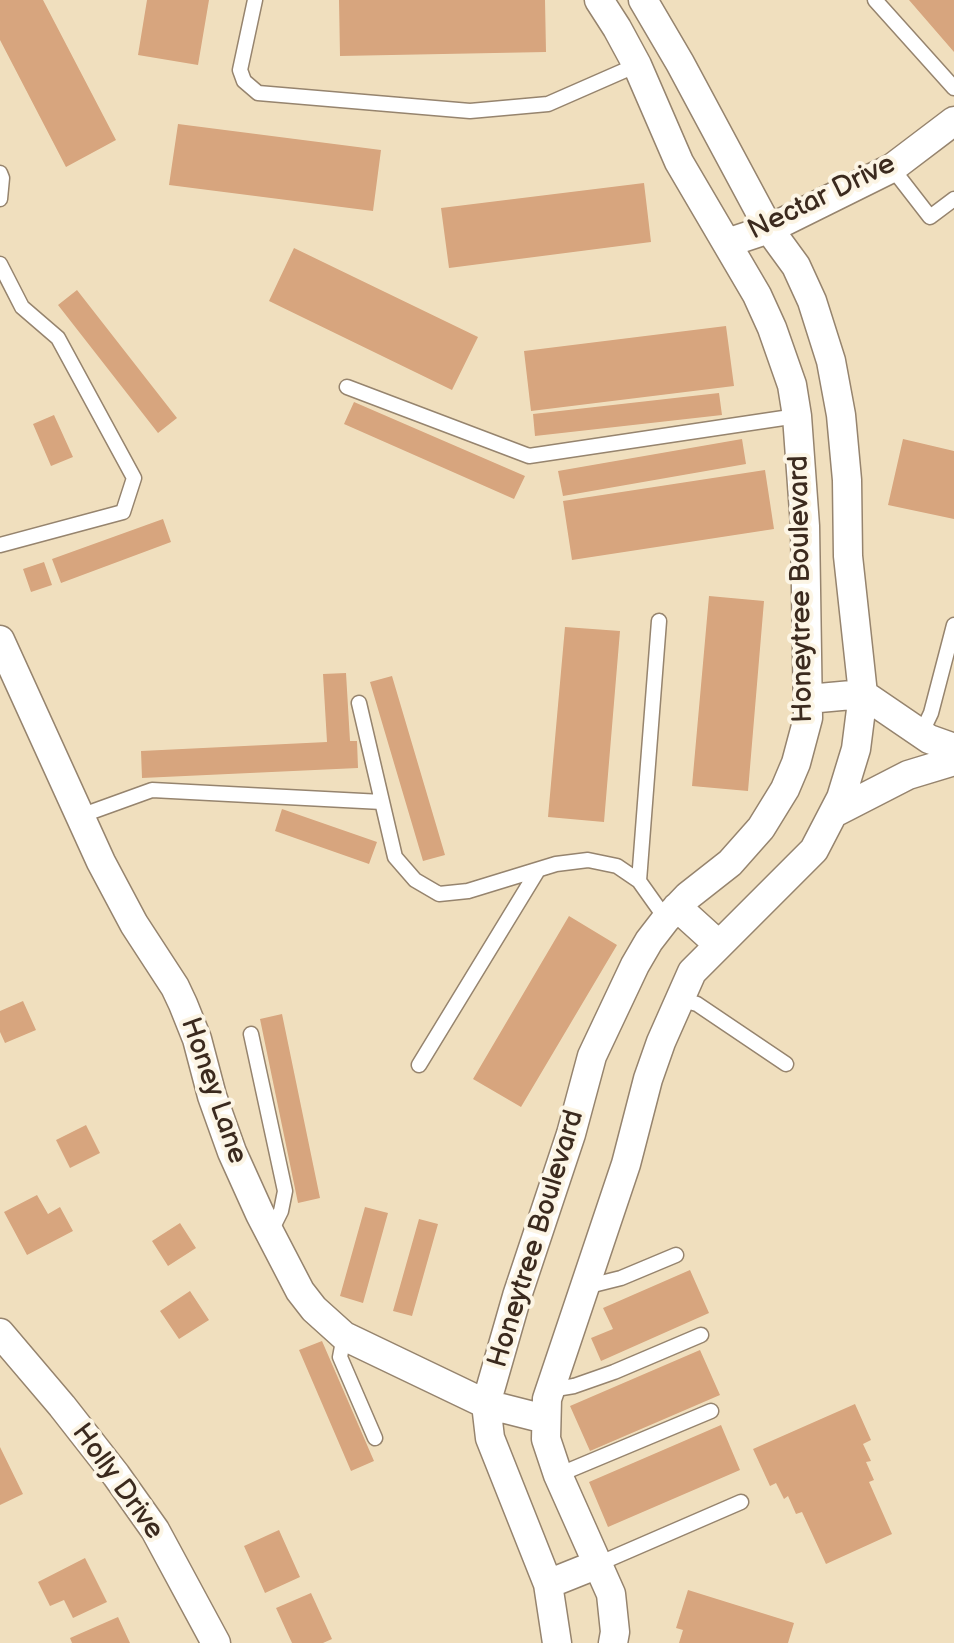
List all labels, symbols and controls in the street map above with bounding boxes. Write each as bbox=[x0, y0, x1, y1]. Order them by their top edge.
street label: Nectar Drive bbox=[743, 148, 901, 248]
street label: Honeytree Boulevard bbox=[783, 455, 821, 723]
street label: Honey Lane bbox=[172, 1014, 254, 1168]
street label: Honeytree Boulevard bbox=[482, 1106, 592, 1372]
street label: Holly Drive bbox=[64, 1418, 170, 1546]

